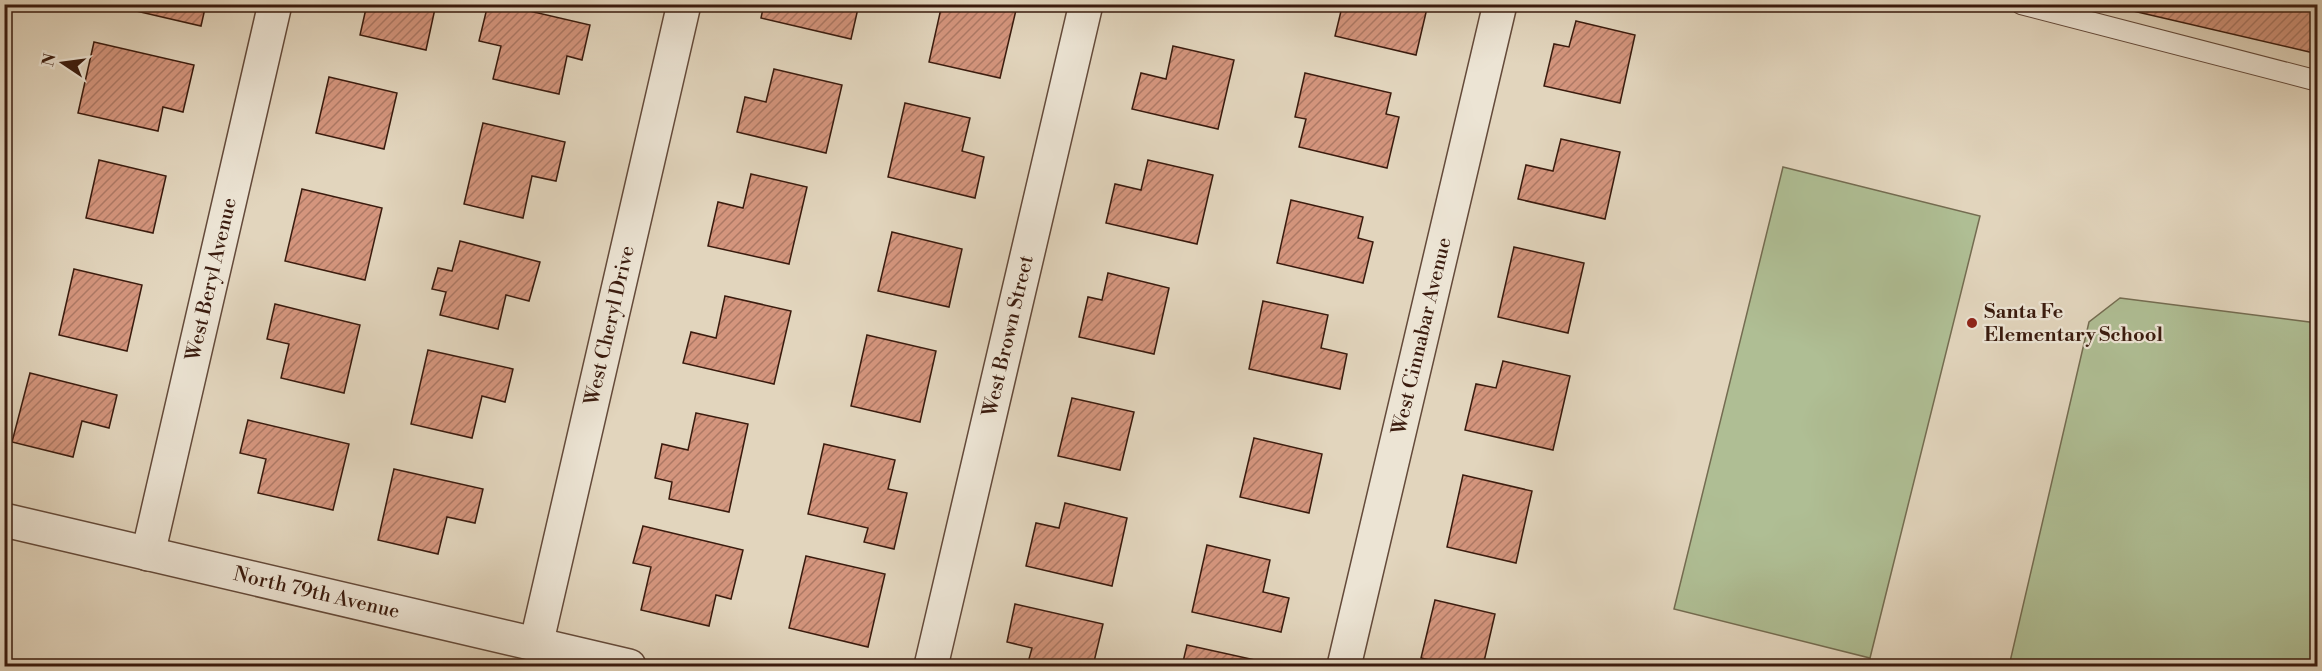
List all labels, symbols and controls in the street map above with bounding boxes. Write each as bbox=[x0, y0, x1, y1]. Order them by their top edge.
north arrow bbox=[33, 33, 93, 93]
text: N bbox=[38, 51, 61, 68]
street label: West Beryl Avenue bbox=[180, 195, 242, 364]
street label: West Cinnabar Avenue bbox=[1386, 235, 1457, 438]
street label: West Cheryl Drive bbox=[579, 243, 640, 409]
street label: West Brown Street bbox=[977, 253, 1039, 420]
place label: Santa Fe Elementary School bbox=[1984, 300, 2163, 348]
marker: Santa Fe Elementary School bbox=[1965, 316, 1979, 330]
street label: North 79th Avenue bbox=[231, 562, 402, 624]

